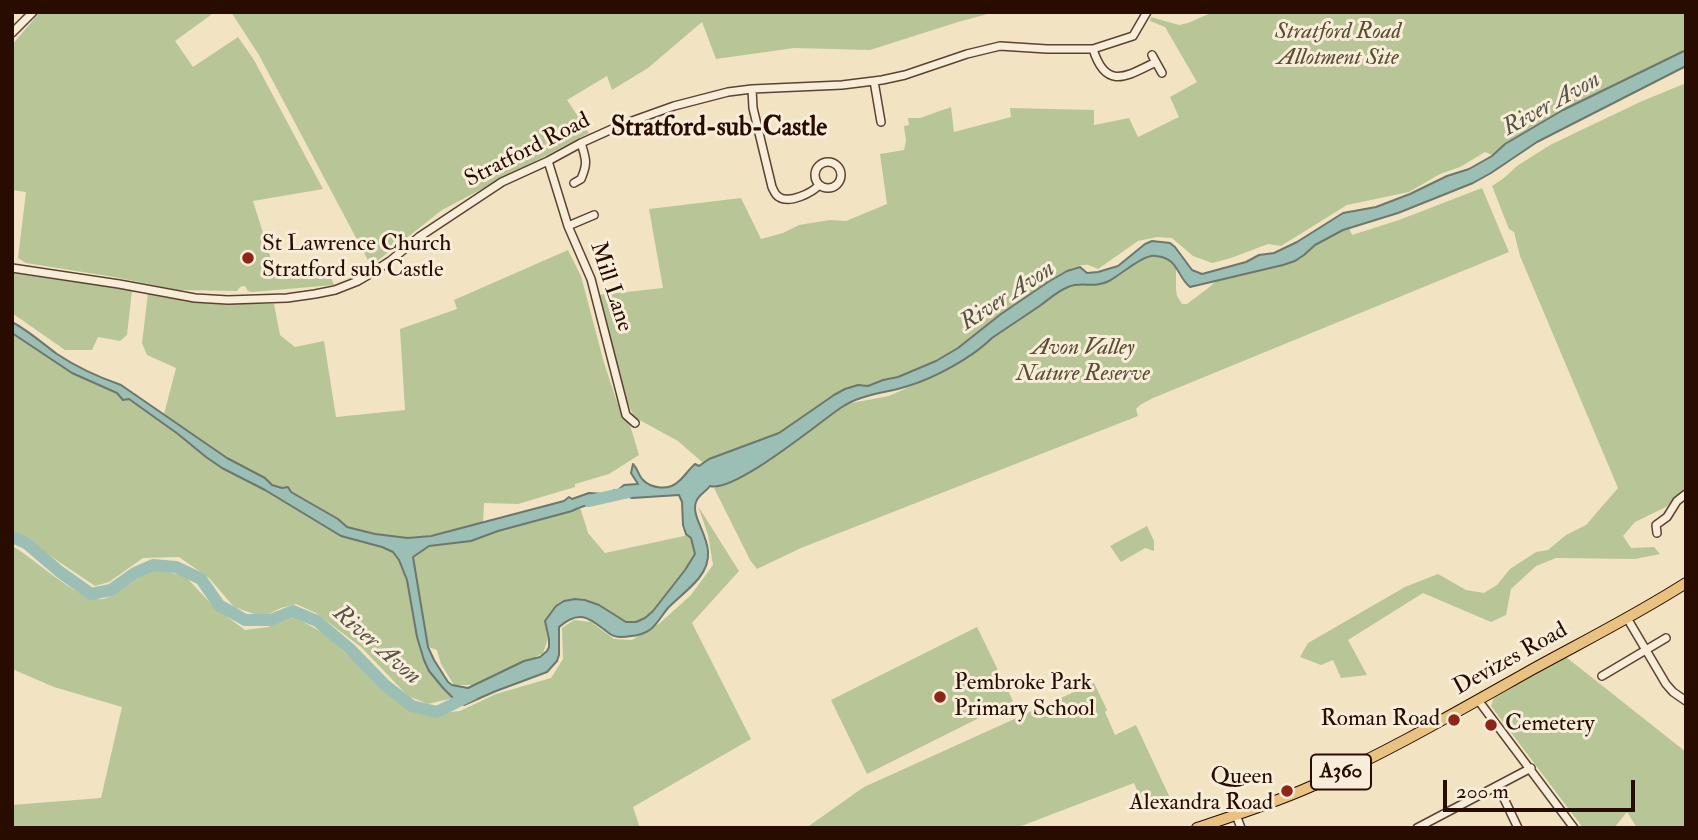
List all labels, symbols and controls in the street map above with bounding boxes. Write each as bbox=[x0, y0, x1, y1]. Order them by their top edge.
park label: Stratford Road Allotment Site bbox=[1275, 19, 1401, 73]
water label: River Avon bbox=[1498, 66, 1606, 144]
street label: Stratford Road bbox=[461, 108, 595, 194]
district label: Stratford-sub-Castle bbox=[611, 113, 827, 145]
place label: St Lawrence Church Stratford sub Castle bbox=[262, 231, 451, 285]
street label: Mill Lane bbox=[583, 239, 637, 335]
marker: St Lawrence Church Stratford sub Castle bbox=[240, 250, 256, 266]
water label: River Avon bbox=[955, 256, 1061, 338]
park label: Avon Valley Nature Reserve bbox=[1016, 335, 1150, 389]
water label: River Avon bbox=[326, 600, 426, 692]
street label: Devizes Road bbox=[1449, 617, 1573, 703]
place label: Pembroke Park Primary School bbox=[954, 670, 1095, 724]
marker: Pembroke Park Primary School bbox=[932, 689, 948, 705]
place label: Roman Road bbox=[1321, 706, 1440, 734]
place label: Cemetery bbox=[1505, 711, 1595, 739]
marker: Roman Road bbox=[1446, 712, 1462, 728]
marker: Cemetery bbox=[1483, 717, 1499, 733]
road number: A360 bbox=[1311, 754, 1371, 790]
place label: Queen Alexandra Road bbox=[1129, 764, 1273, 818]
scale bar bbox=[1446, 766, 1638, 810]
text: 200 m bbox=[1456, 778, 1509, 805]
marker: Queen Alexandra Road bbox=[1279, 783, 1295, 799]

